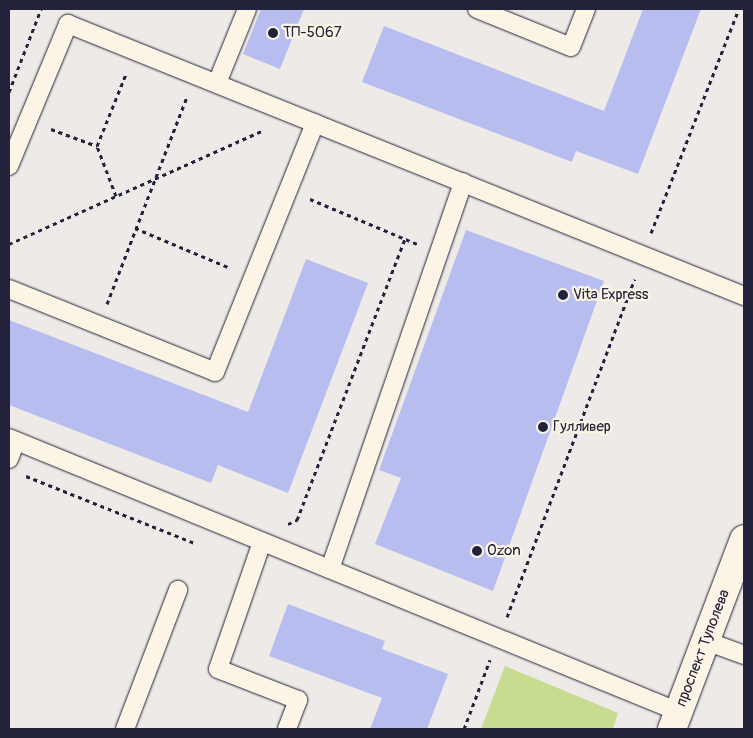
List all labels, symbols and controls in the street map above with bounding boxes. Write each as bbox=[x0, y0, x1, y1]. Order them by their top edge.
place label: ТП-5067 bbox=[283, 24, 342, 42]
marker: ТП-5067 bbox=[267, 27, 279, 39]
place label: Vita Express bbox=[573, 286, 648, 304]
marker: Vita Express bbox=[557, 289, 569, 301]
place label: Гулливер bbox=[553, 418, 611, 436]
marker: Гулливер bbox=[537, 421, 549, 433]
place label: Ozon bbox=[487, 542, 521, 560]
marker: Ozon bbox=[471, 545, 483, 557]
street label: проспект Туполева bbox=[672, 587, 734, 709]

